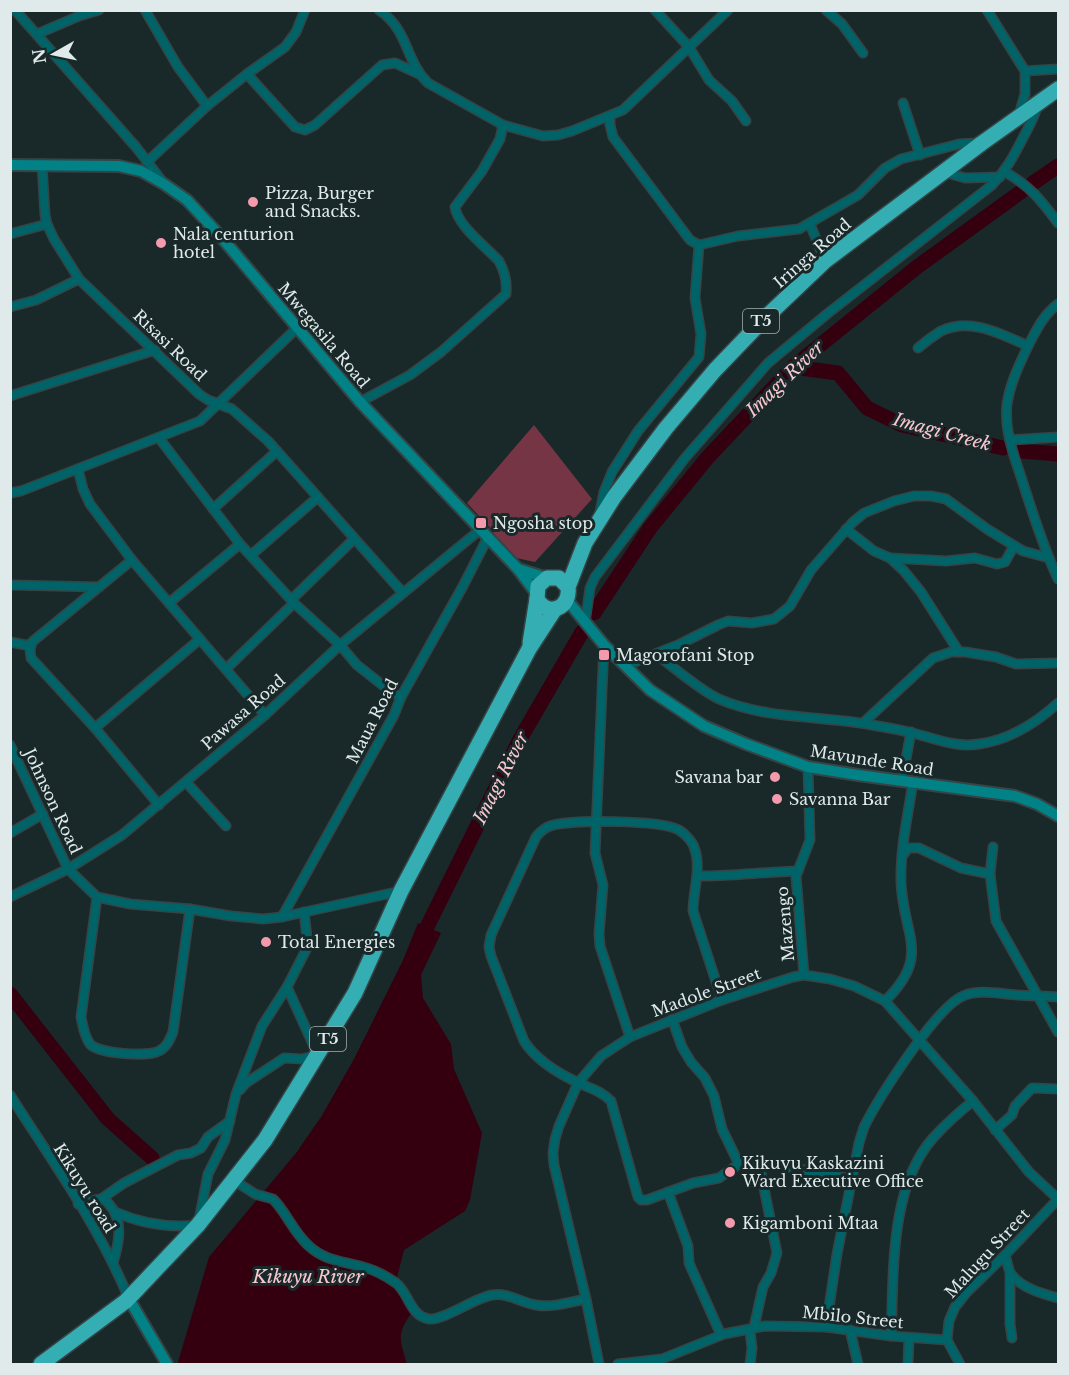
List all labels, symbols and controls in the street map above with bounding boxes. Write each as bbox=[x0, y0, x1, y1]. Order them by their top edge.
north arrow bbox=[24, 24, 84, 84]
text: N bbox=[28, 47, 50, 65]
place label: Pizza, Burger and Snacks. bbox=[265, 183, 374, 221]
marker: Pizza, Burger and Snacks. bbox=[246, 195, 260, 209]
street label: Iringa Road bbox=[769, 214, 855, 292]
place label: Nala centurion hotel bbox=[173, 224, 294, 262]
marker: Nala centurion hotel bbox=[154, 236, 168, 250]
street label: Mwegasila Road bbox=[274, 278, 374, 392]
street label: Risasi Road bbox=[129, 305, 211, 385]
road number: T5 bbox=[743, 309, 779, 333]
water label: Imagi River bbox=[741, 336, 829, 422]
water label: Imagi Creek bbox=[890, 408, 993, 456]
place label: Ngosha stop bbox=[493, 513, 593, 533]
marker: Ngosha stop bbox=[474, 516, 488, 530]
place label: Magorofani Stop bbox=[616, 645, 754, 665]
marker: Magorofani Stop bbox=[597, 648, 611, 662]
street label: Pawasa Road bbox=[197, 670, 289, 754]
street label: Maua Road bbox=[342, 675, 402, 767]
water label: Imagi River bbox=[468, 728, 534, 828]
street label: Mavunde Road bbox=[809, 740, 935, 780]
street label: Johnson Road bbox=[19, 743, 86, 857]
place label: Savana bar bbox=[674, 767, 763, 787]
marker: Savana bar bbox=[768, 770, 782, 784]
place label: Savanna Bar bbox=[789, 789, 891, 809]
marker: Savanna Bar bbox=[770, 792, 784, 806]
street label: Mazengo bbox=[772, 886, 798, 962]
place label: Total Energies bbox=[278, 932, 395, 952]
marker: Total Energies bbox=[259, 935, 273, 949]
street label: Madole Street bbox=[649, 963, 763, 1021]
road number: T5 bbox=[310, 1027, 346, 1051]
street label: Kikuyu road bbox=[50, 1140, 121, 1237]
place label: Kikuyu Kaskazini Ward Executive Office bbox=[741, 1153, 924, 1191]
marker: Kikuyu Kaskazini Ward Executive Office bbox=[723, 1165, 737, 1179]
street label: Malugu Street bbox=[940, 1204, 1034, 1302]
place label: Kigamboni Mtaa bbox=[742, 1213, 879, 1233]
marker: Kigamboni Mtaa bbox=[723, 1216, 737, 1230]
water label: Kikuyu River bbox=[251, 1266, 364, 1288]
street label: Mbilo Street bbox=[801, 1302, 905, 1332]

